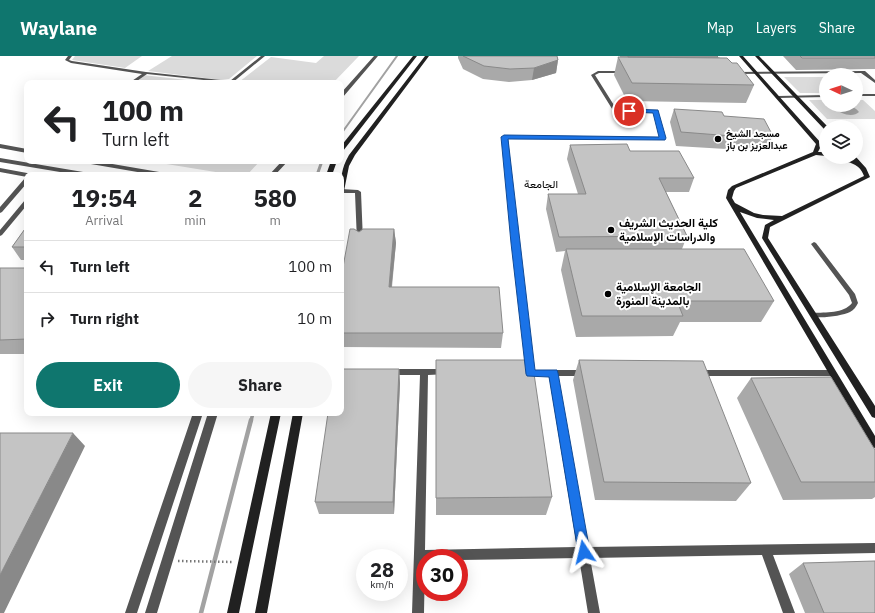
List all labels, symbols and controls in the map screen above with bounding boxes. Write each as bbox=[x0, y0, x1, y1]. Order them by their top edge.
text: Waylane bbox=[20, 16, 97, 40]
text: Map bbox=[707, 19, 734, 37]
text: Layers bbox=[756, 19, 797, 37]
text: Share bbox=[819, 19, 855, 37]
north arrow bbox=[819, 68, 863, 112]
map controls bbox=[819, 68, 863, 164]
text: 100 m bbox=[102, 92, 184, 129]
pin bbox=[612, 94, 646, 128]
icon: left bbox=[36, 96, 88, 148]
icon: arrive bbox=[618, 100, 640, 122]
button: layers bbox=[819, 120, 863, 164]
place label: مسجد الشيخ عبدالعزيز بن باز bbox=[725, 127, 788, 152]
text: Turn left bbox=[102, 128, 170, 151]
marker: مسجد الشيخ عبدالعزيز بن باز bbox=[713, 134, 723, 144]
district label: الجامعة bbox=[524, 177, 558, 191]
text: 19:54 bbox=[71, 182, 137, 214]
text: 2 bbox=[188, 182, 202, 214]
text: 580 bbox=[253, 182, 297, 214]
text: Arrival bbox=[85, 212, 123, 229]
text: min bbox=[184, 212, 206, 229]
text: m bbox=[269, 212, 281, 229]
place label: كلية الحديث الشريف والدراسات الإسلامية bbox=[619, 215, 718, 245]
marker: كلية الحديث الشريف والدراسات الإسلامية bbox=[606, 225, 616, 235]
icon: left bbox=[36, 256, 58, 278]
text: Turn left bbox=[70, 257, 130, 276]
text: 100 m bbox=[288, 257, 332, 276]
place label: الجامعة الإسلامية بالمدينة المنورة bbox=[616, 279, 701, 309]
marker: الجامعة الإسلامية بالمدينة المنورة bbox=[603, 289, 613, 299]
icon: right bbox=[36, 308, 58, 330]
text: Turn right bbox=[70, 309, 139, 328]
text: 10 m bbox=[297, 309, 332, 328]
button: Exit bbox=[36, 362, 180, 408]
button: Share bbox=[188, 362, 332, 408]
position arrow bbox=[563, 531, 605, 573]
speed limit sign: 30 bbox=[416, 549, 468, 601]
text: 28 bbox=[370, 556, 394, 583]
text: km/h bbox=[370, 578, 394, 591]

